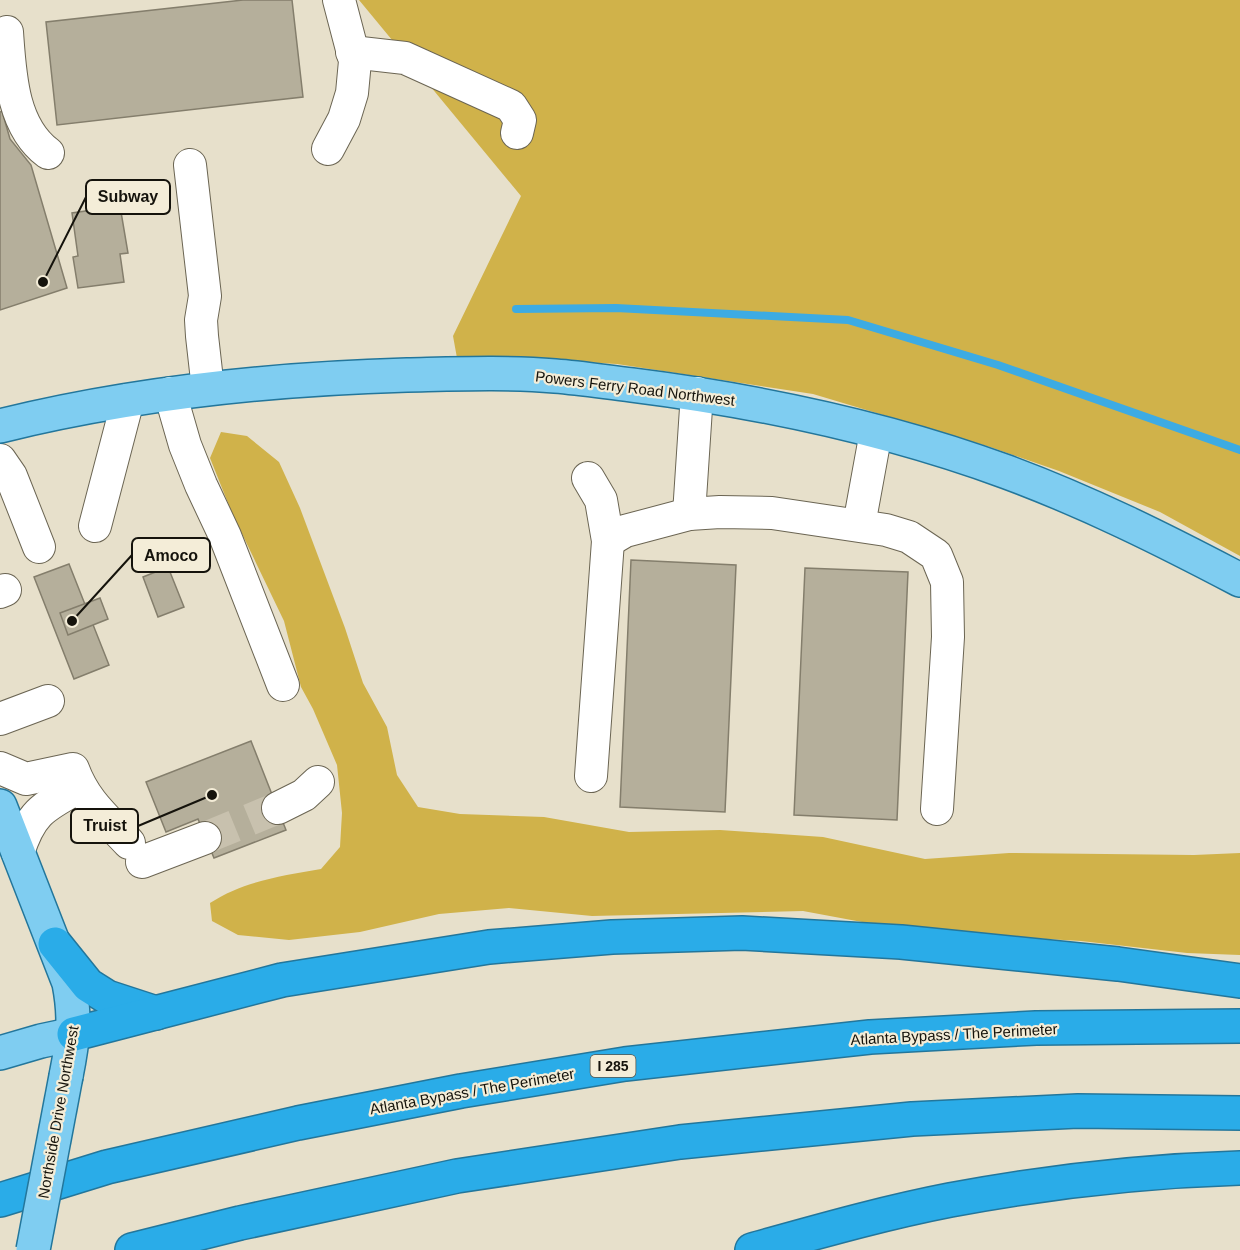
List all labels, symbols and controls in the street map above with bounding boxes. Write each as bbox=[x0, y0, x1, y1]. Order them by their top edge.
callout: Subway bbox=[86, 180, 170, 214]
text: Subway bbox=[98, 188, 158, 205]
street label: Powers Ferry Road Northwest bbox=[534, 367, 737, 409]
callout: Amoco bbox=[132, 538, 210, 572]
text: Amoco bbox=[144, 547, 198, 564]
callout: Truist bbox=[71, 809, 138, 843]
text: Truist bbox=[83, 817, 127, 834]
street label: Atlanta Bypass / The Perimeter bbox=[850, 1020, 1058, 1048]
street label: Northside Drive Northwest bbox=[34, 1024, 82, 1200]
road number: I 285 bbox=[590, 1055, 636, 1077]
street label: Atlanta Bypass / The Perimeter bbox=[368, 1065, 576, 1117]

